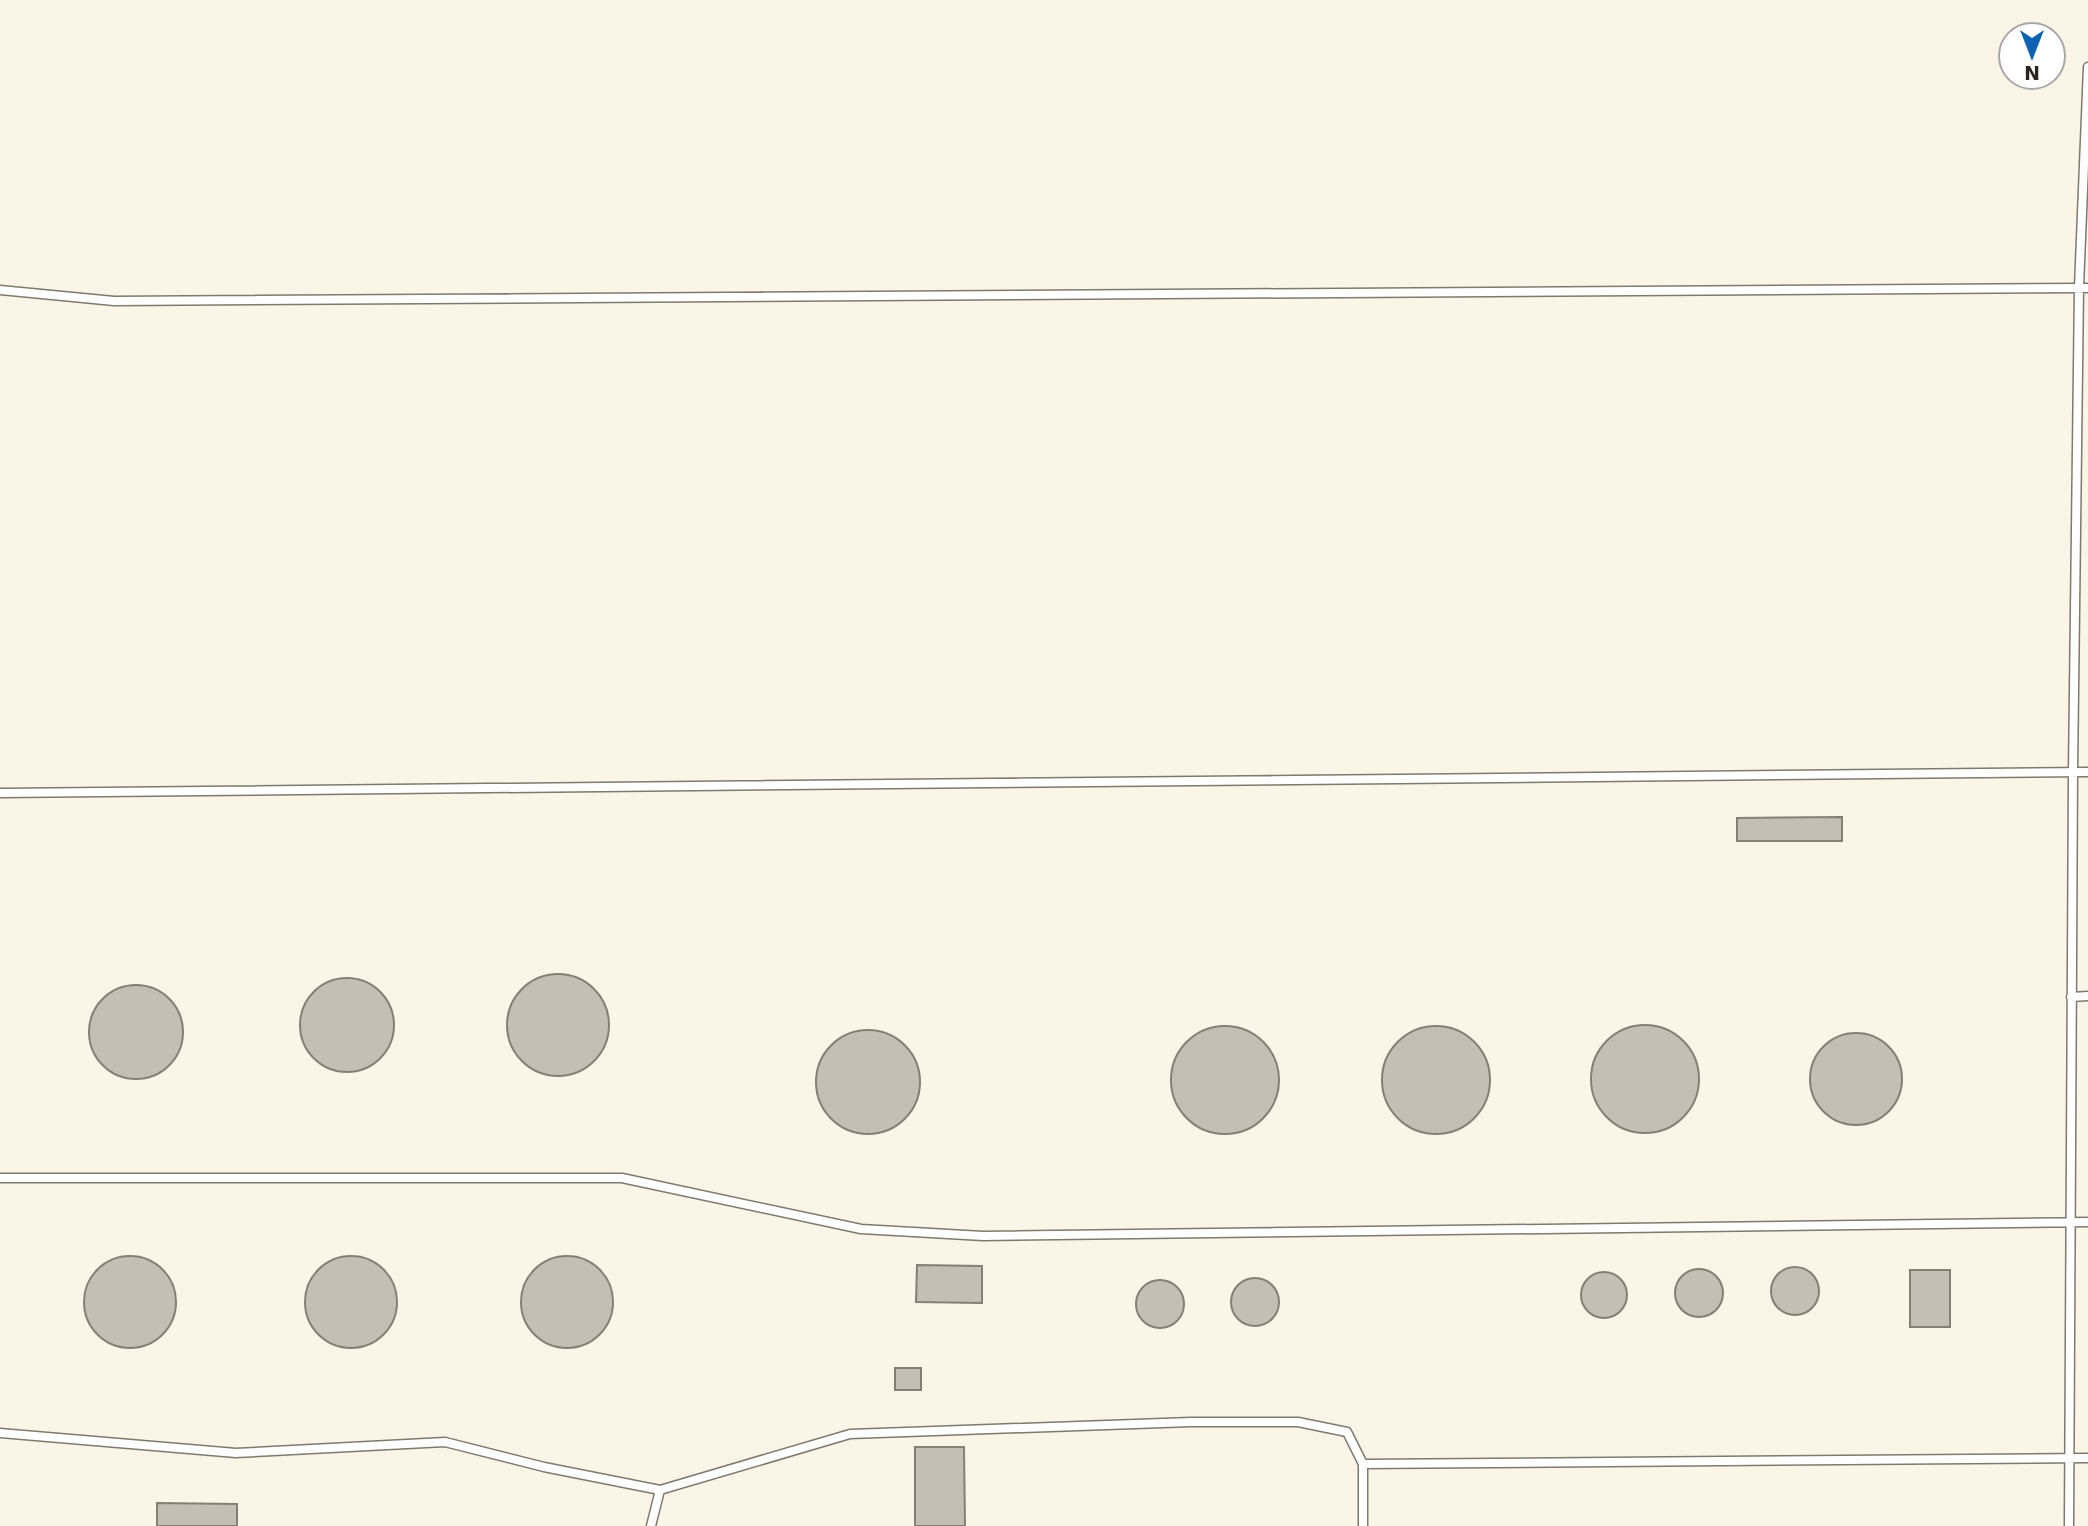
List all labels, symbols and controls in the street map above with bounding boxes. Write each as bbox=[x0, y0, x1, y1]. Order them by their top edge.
north arrow bbox=[1997, 21, 2067, 91]
text: N bbox=[2024, 62, 2040, 84]

